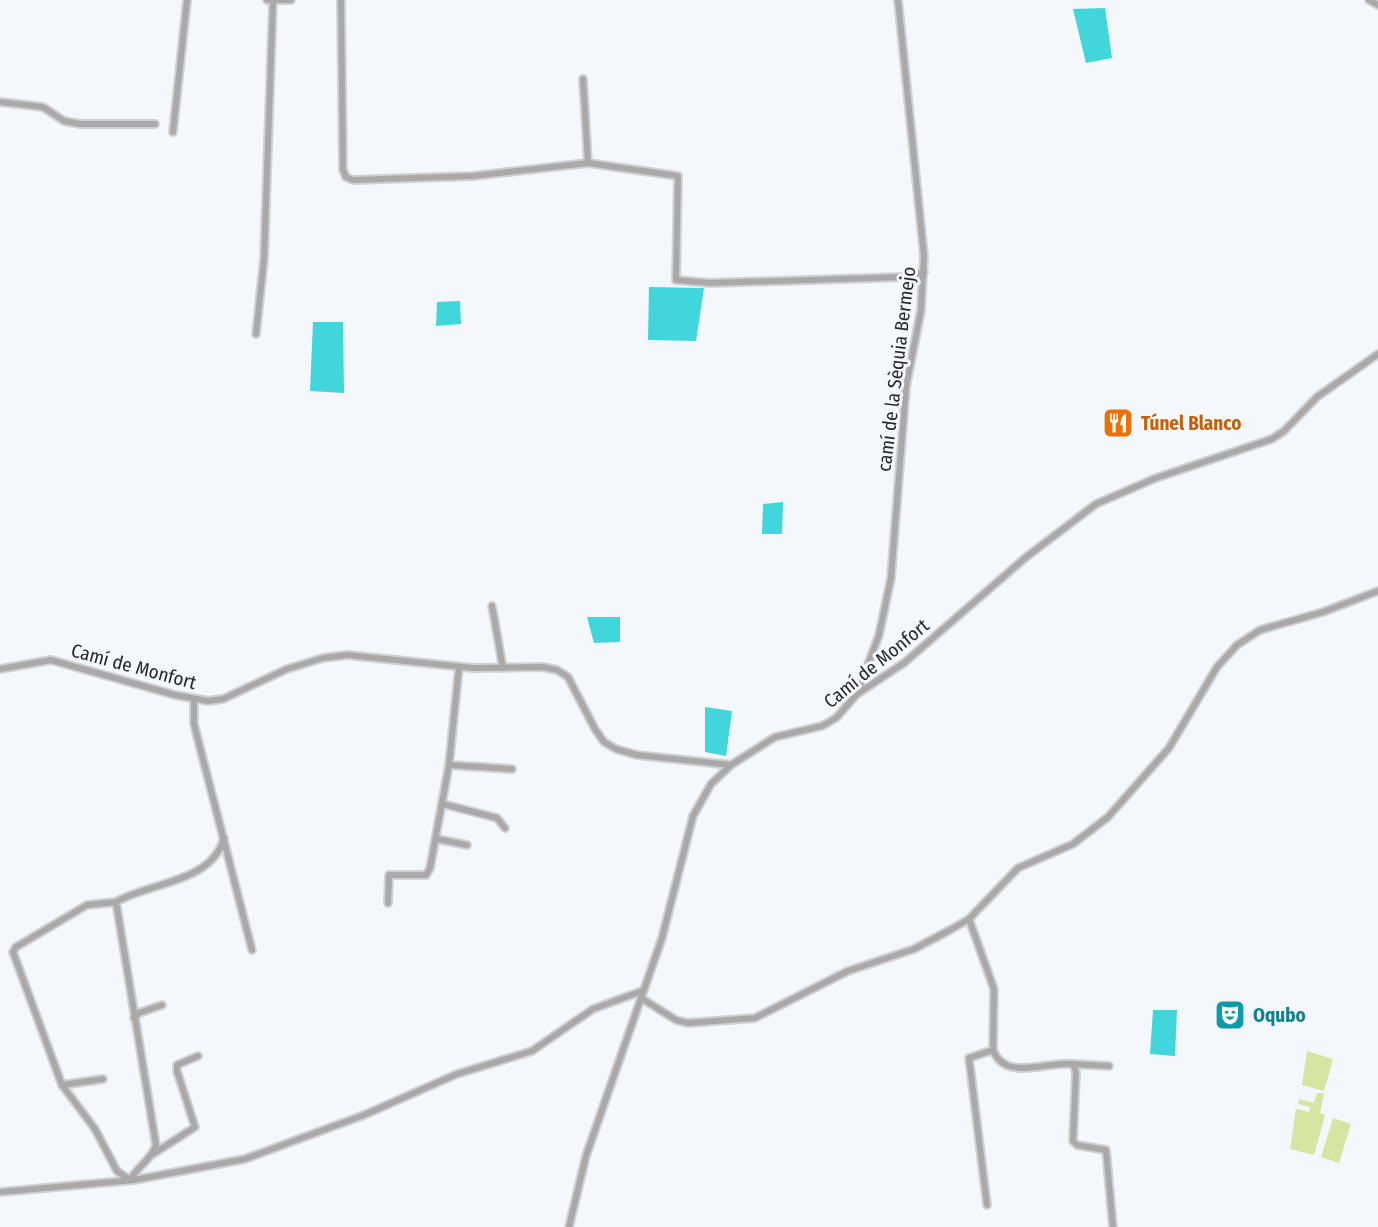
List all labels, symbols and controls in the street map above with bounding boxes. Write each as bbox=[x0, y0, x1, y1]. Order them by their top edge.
street label: camí de la Sèquia Bermejo bbox=[872, 265, 920, 473]
restaurant icon: Túnel Blanco bbox=[1101, 406, 1135, 440]
place label: Túnel Blanco bbox=[1141, 412, 1241, 435]
street label: Camí de Monfort bbox=[819, 613, 934, 713]
street label: Camí de Monfort bbox=[69, 639, 200, 694]
theatre icon: Oqubo bbox=[1213, 998, 1247, 1032]
place label: Oqubo bbox=[1253, 1004, 1306, 1027]

